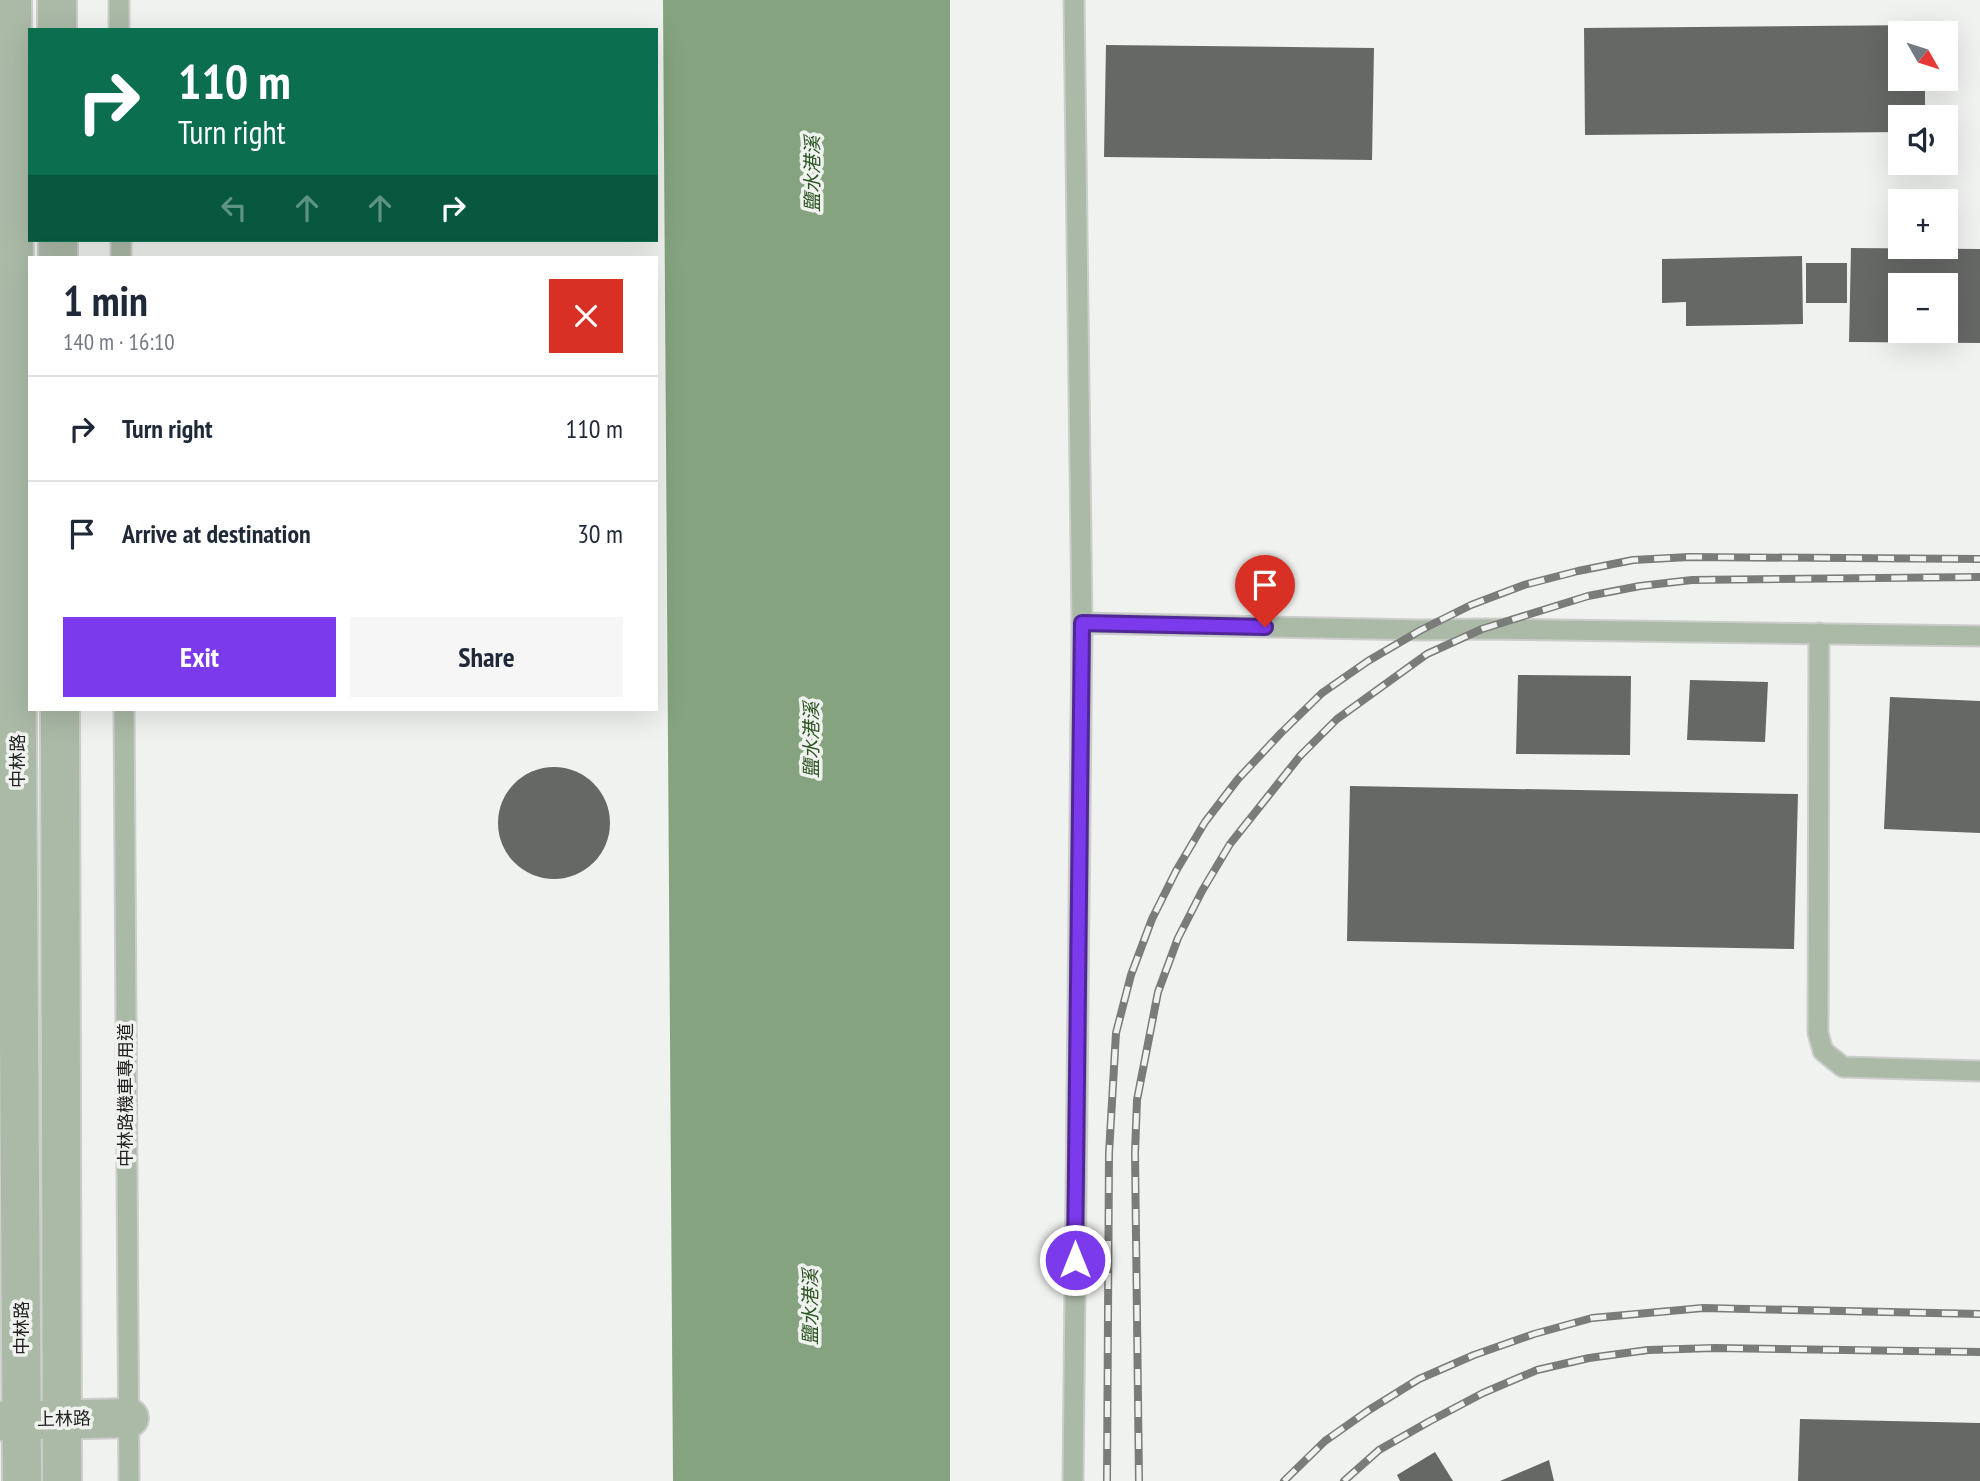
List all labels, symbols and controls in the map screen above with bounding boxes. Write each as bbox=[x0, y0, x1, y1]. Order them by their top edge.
north arrow bbox=[1888, 21, 1958, 91]
map controls bbox=[1888, 21, 1958, 343]
text: 110 m bbox=[178, 49, 291, 113]
icon: right bbox=[63, 56, 154, 147]
button: sound bbox=[1888, 105, 1958, 175]
text: Turn right bbox=[178, 111, 286, 153]
water label: 鹽水港溪 bbox=[800, 133, 824, 212]
icon: left bbox=[215, 189, 253, 227]
icon: ahead bbox=[288, 189, 326, 227]
icon: ahead bbox=[361, 189, 399, 227]
icon: right bbox=[434, 189, 472, 227]
button: + bbox=[1888, 189, 1958, 259]
text: 1 min bbox=[63, 273, 148, 328]
button: − bbox=[1888, 273, 1958, 343]
button: close bbox=[549, 279, 623, 353]
text: 140 m · 16:10 bbox=[63, 327, 175, 356]
icon: right bbox=[63, 410, 101, 448]
text: Turn right bbox=[122, 412, 213, 445]
text: 110 m bbox=[565, 412, 623, 445]
icon: arrive bbox=[63, 515, 101, 553]
text: Arrive at destination bbox=[122, 517, 311, 550]
text: 30 m bbox=[577, 517, 623, 550]
pin bbox=[1235, 555, 1295, 627]
icon: arrive bbox=[1246, 566, 1284, 604]
button: Exit bbox=[63, 617, 336, 697]
button: Share bbox=[350, 617, 623, 697]
water label: 鹽水港溪 bbox=[799, 699, 823, 778]
street label: 中林路 bbox=[6, 734, 29, 788]
street label: 中林路機車專用道 bbox=[114, 1023, 137, 1167]
position arrow bbox=[1038, 1223, 1112, 1297]
water label: 鹽水港溪 bbox=[798, 1266, 822, 1345]
street label: 中林路 bbox=[10, 1301, 33, 1355]
street label: 上林路 bbox=[37, 1407, 91, 1430]

